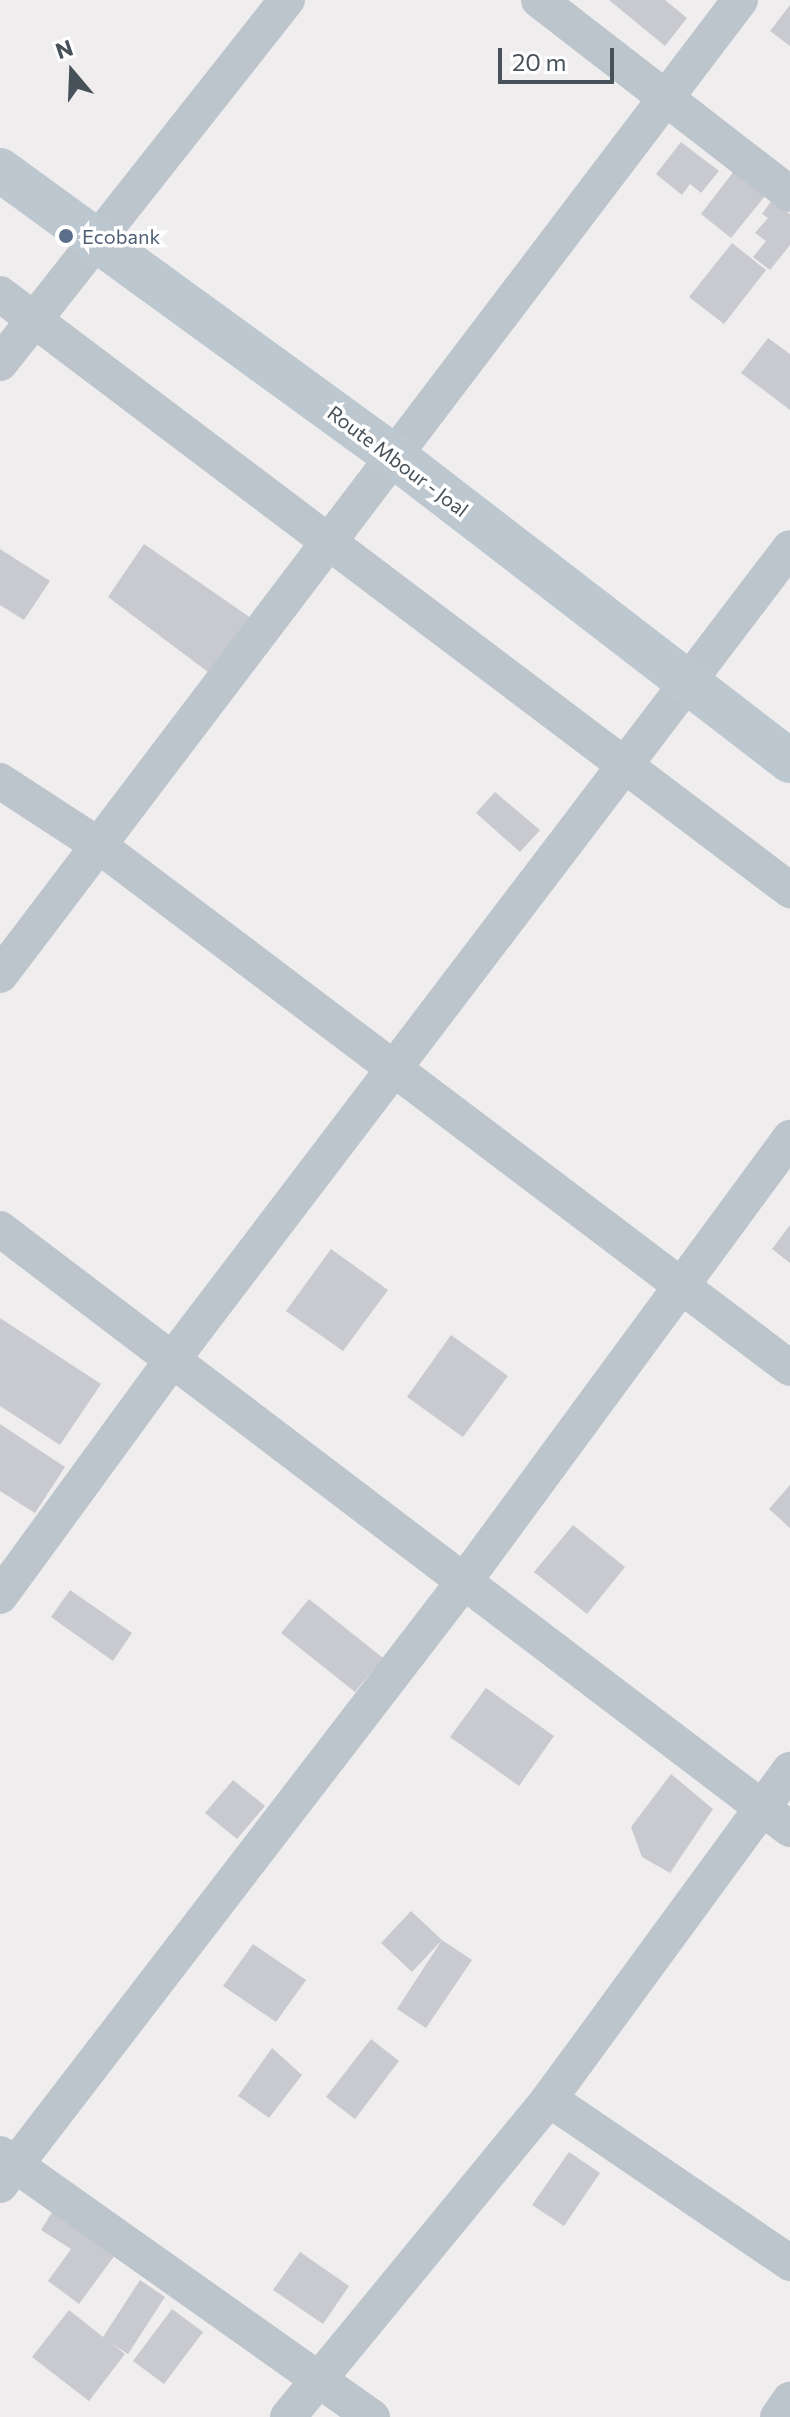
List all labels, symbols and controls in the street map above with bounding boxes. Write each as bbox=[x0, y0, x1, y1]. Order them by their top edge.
north arrow bbox=[32, 32, 112, 112]
scale bar bbox=[502, 32, 618, 82]
text: N bbox=[52, 33, 76, 64]
text: 20 m bbox=[512, 47, 566, 76]
place label: Ecobank bbox=[82, 224, 160, 248]
marker: Ecobank bbox=[57, 227, 75, 245]
street label: Route Mbour - Joal bbox=[323, 400, 473, 522]

